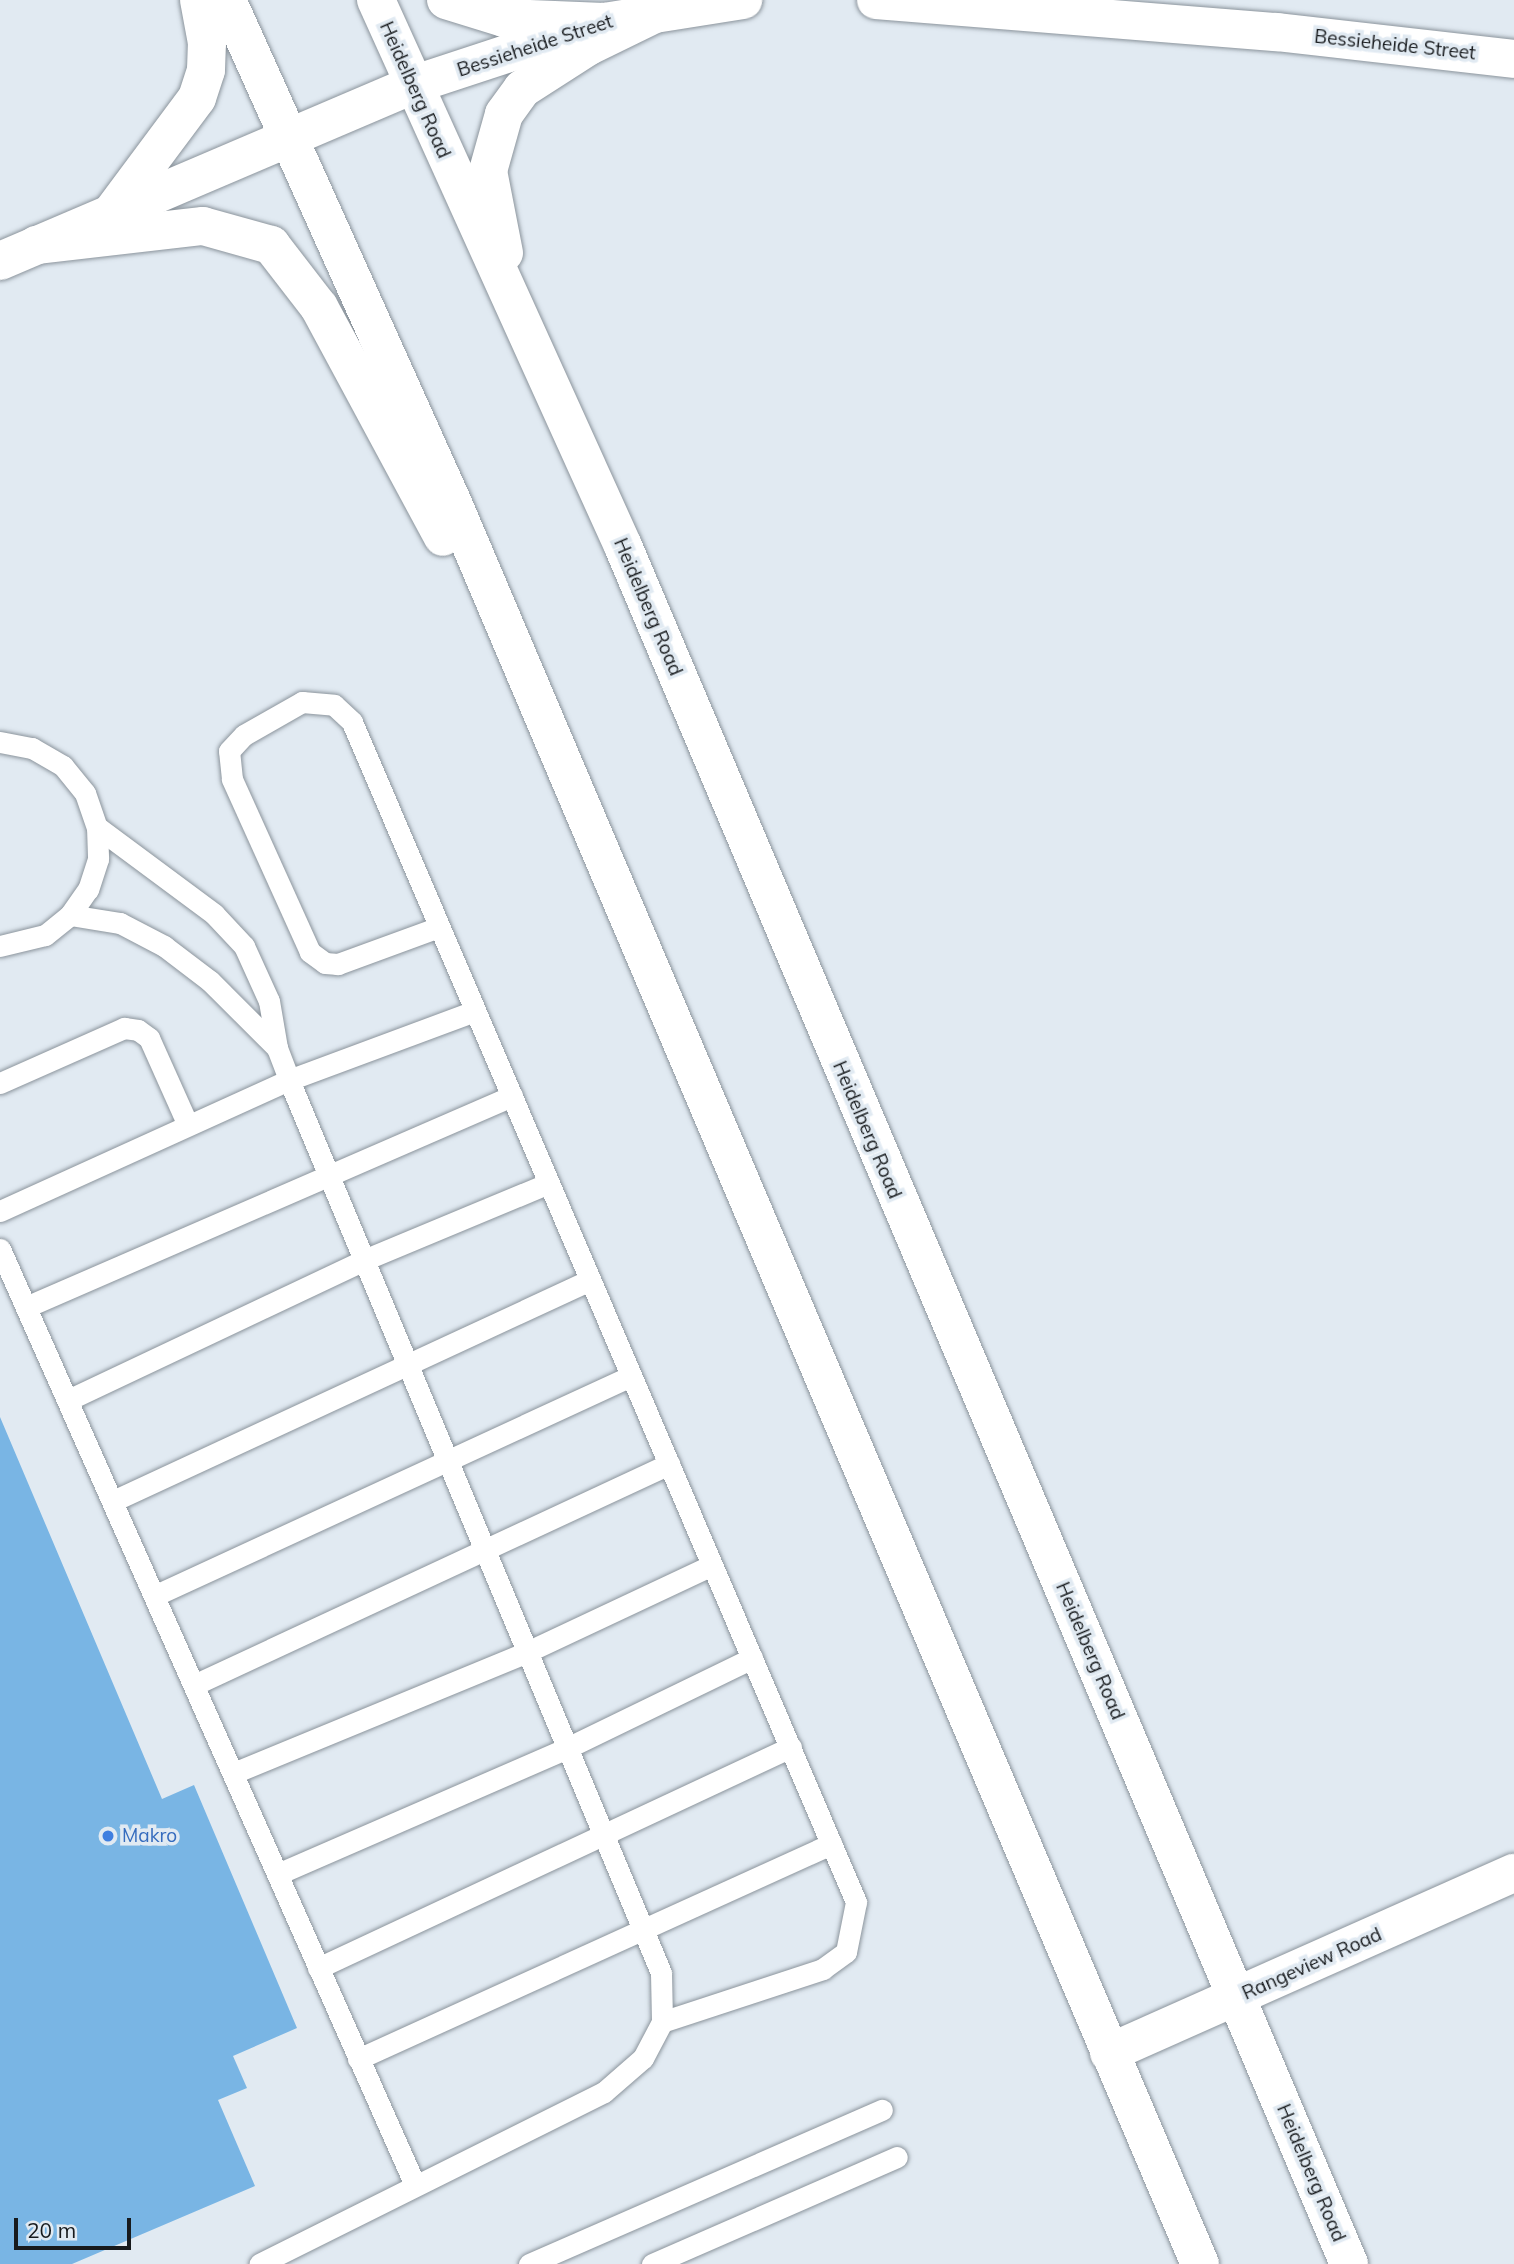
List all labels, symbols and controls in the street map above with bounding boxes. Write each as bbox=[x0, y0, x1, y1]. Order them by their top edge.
street label: Bessieheide Street bbox=[454, 10, 616, 82]
street label: Heidelberg Road bbox=[375, 18, 455, 162]
street label: Bessieheide Street bbox=[1313, 25, 1477, 65]
street label: Heidelberg Road bbox=[609, 535, 687, 679]
street label: Heidelberg Road bbox=[828, 1058, 906, 1202]
street label: Heidelberg Road bbox=[1051, 1579, 1129, 1723]
place label: Makro bbox=[122, 1825, 177, 1847]
marker: Makro bbox=[100, 1828, 116, 1844]
street label: Rangeview Road bbox=[1239, 1923, 1385, 2005]
street label: Heidelberg Road bbox=[1272, 2101, 1350, 2245]
scale bar bbox=[18, 2204, 135, 2248]
text: 20 m bbox=[27, 2217, 76, 2243]

